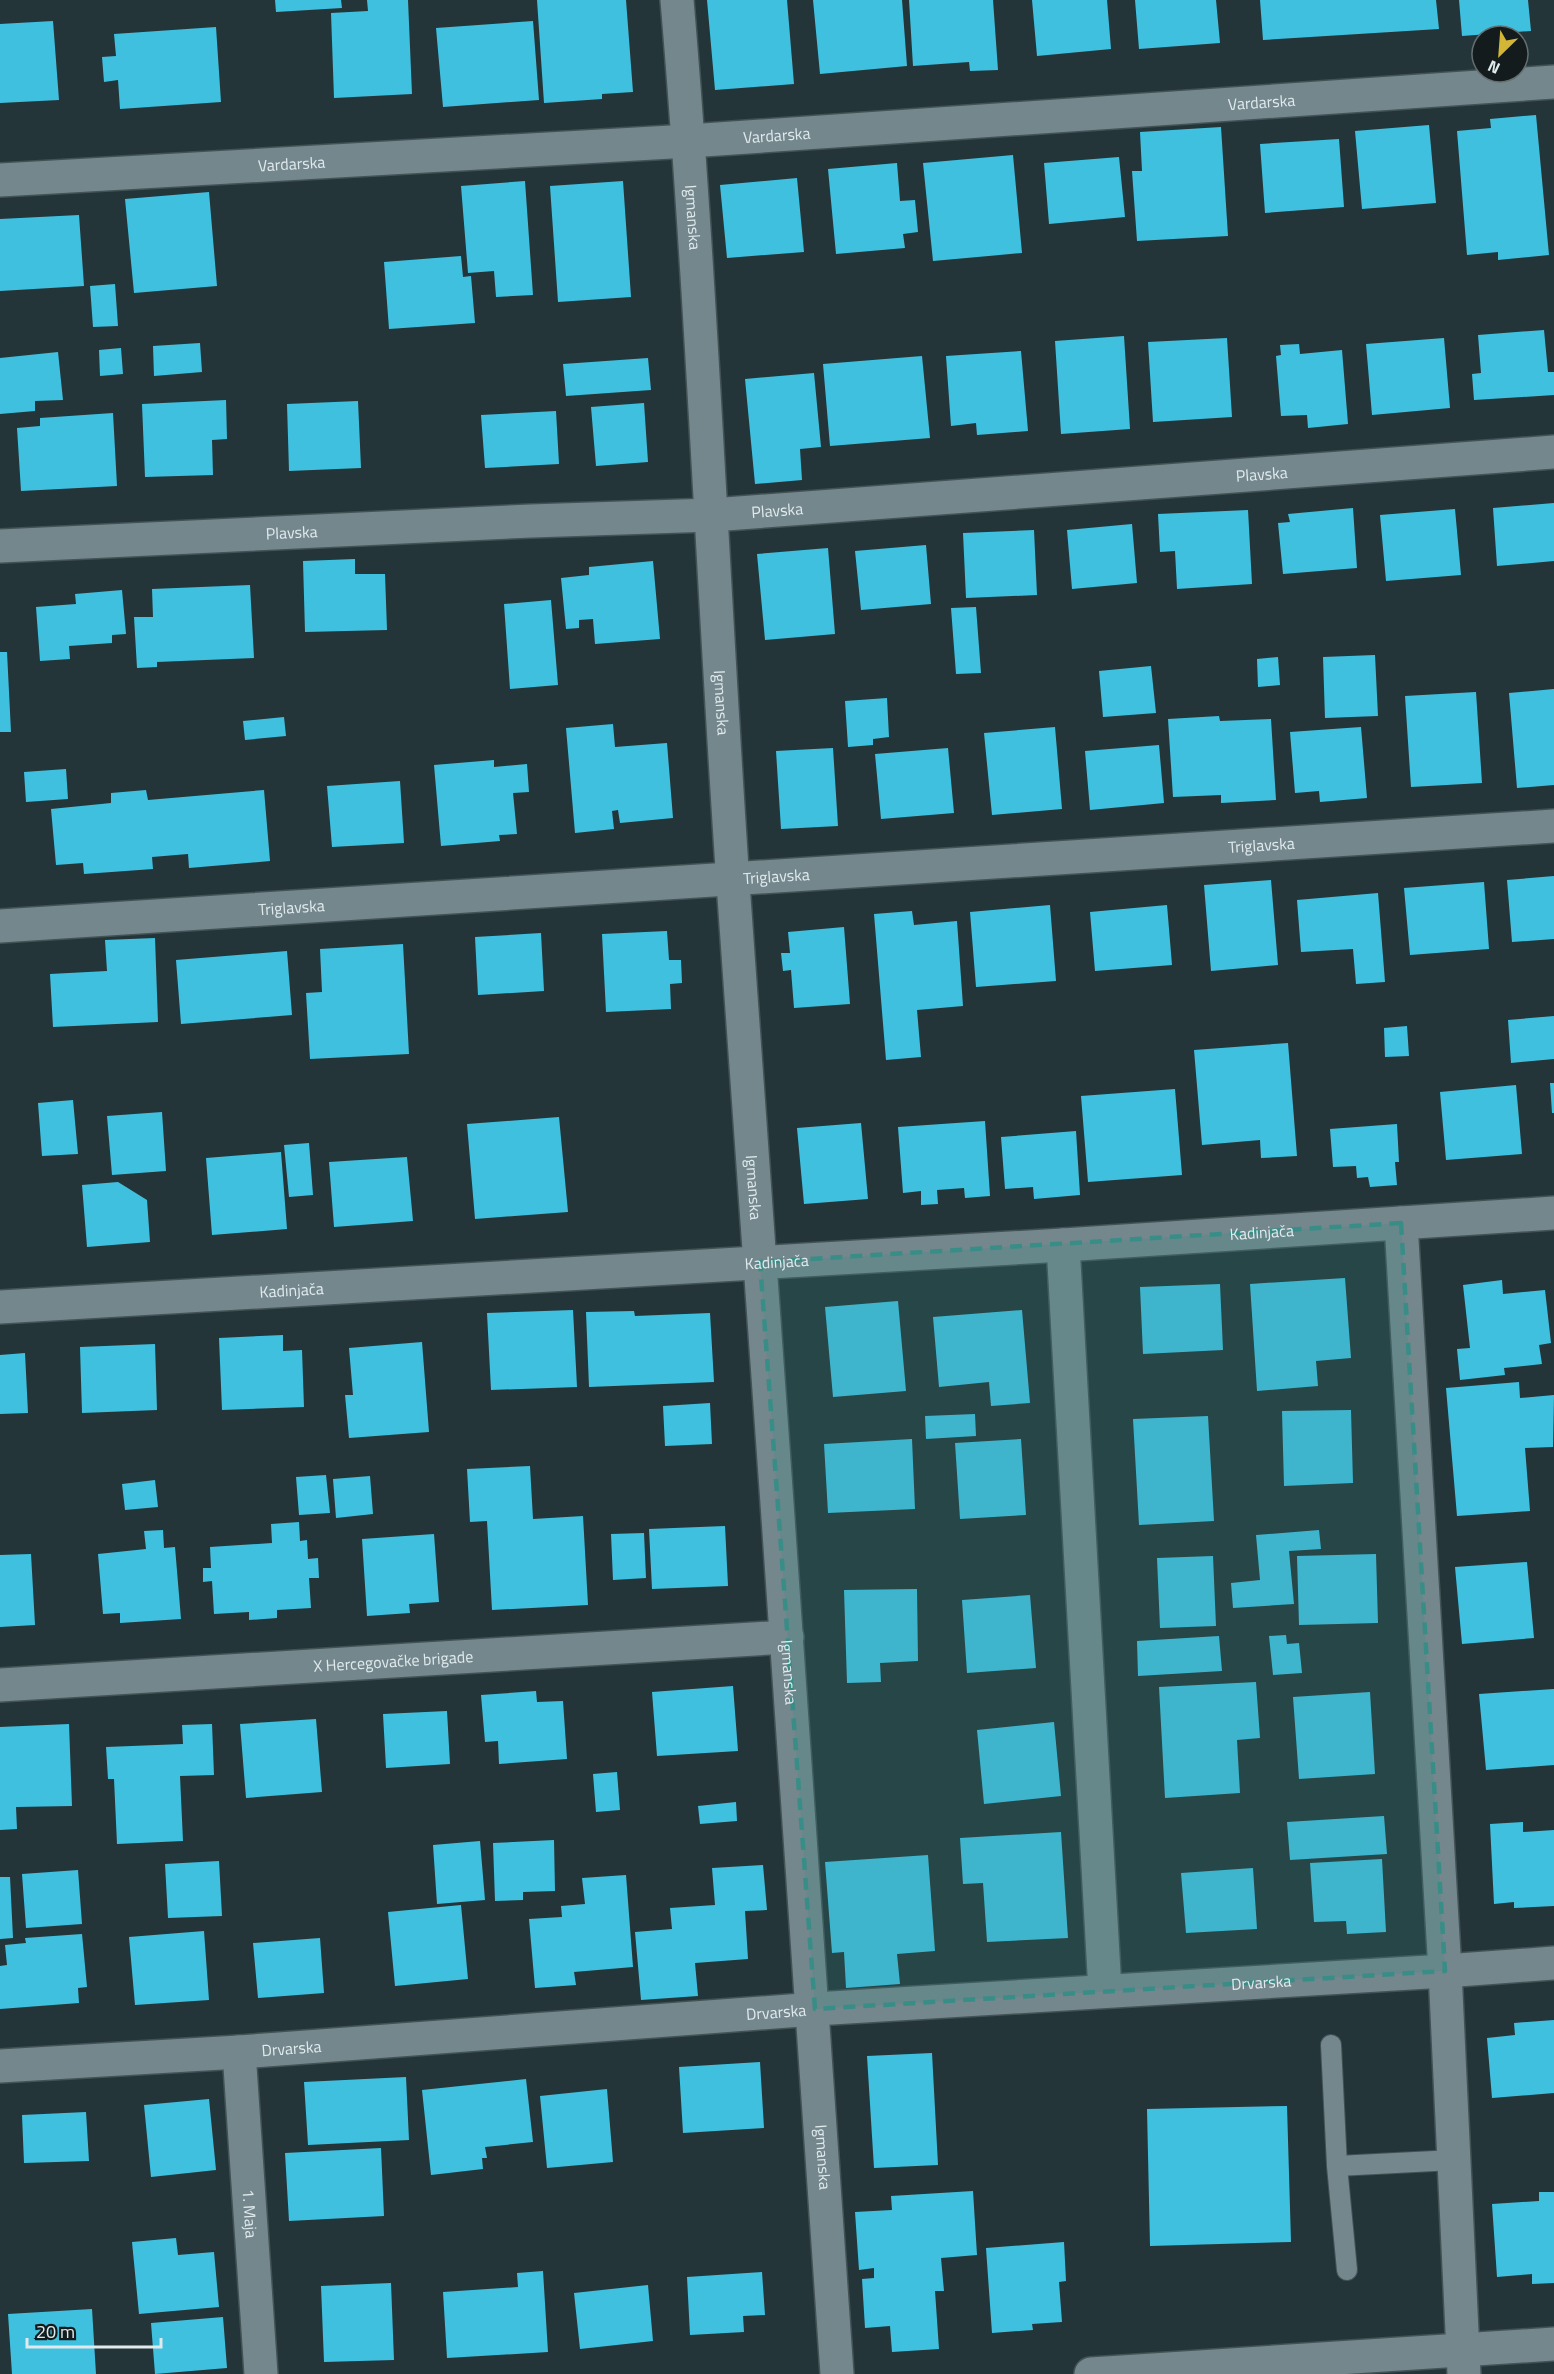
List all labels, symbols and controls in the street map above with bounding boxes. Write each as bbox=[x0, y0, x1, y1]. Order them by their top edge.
north arrow bbox=[1470, 24, 1530, 84]
text: N bbox=[1484, 54, 1504, 81]
street label: Vardarska bbox=[1227, 88, 1296, 116]
street label: Vardarska bbox=[742, 121, 811, 149]
street label: Vardarska bbox=[257, 150, 326, 177]
street label: Igmanska bbox=[679, 184, 707, 251]
street label: Plavska bbox=[1235, 460, 1289, 488]
street label: Plavska bbox=[750, 496, 804, 524]
street label: Plavska bbox=[265, 519, 318, 545]
street label: Igmanska bbox=[708, 669, 736, 736]
street label: Triglavska bbox=[1227, 831, 1295, 859]
street label: Triglavska bbox=[742, 862, 810, 890]
street label: Triglavska bbox=[257, 893, 325, 921]
street label: Igmanska bbox=[740, 1154, 768, 1221]
street label: Kadinjača bbox=[1229, 1218, 1295, 1246]
street label: Kadinjača bbox=[744, 1248, 809, 1276]
street label: Kadinjača bbox=[259, 1276, 324, 1304]
street label: Igmanska bbox=[775, 1639, 804, 1706]
street label: X Hercegovačke brigade bbox=[313, 1644, 474, 1678]
street label: Drvarska bbox=[1230, 1968, 1292, 1996]
street label: Drvarska bbox=[745, 1998, 807, 2026]
street label: Drvarska bbox=[261, 2034, 322, 2062]
street label: Igmanska bbox=[809, 2124, 837, 2190]
street label: 1. Maja bbox=[236, 2188, 264, 2239]
scale bar bbox=[27, 2311, 160, 2349]
text: 20 m bbox=[36, 2318, 75, 2345]

